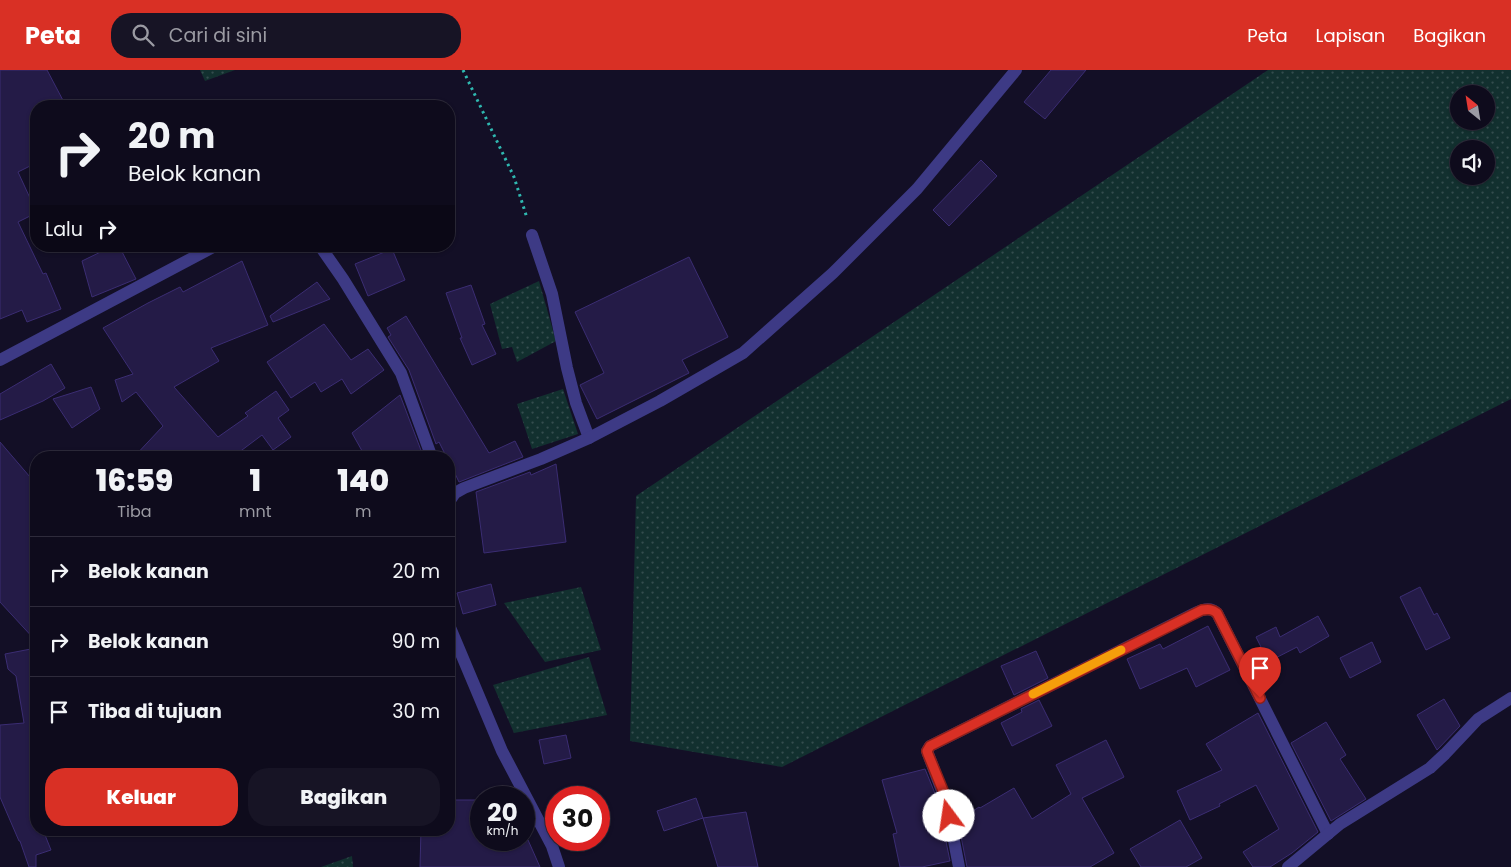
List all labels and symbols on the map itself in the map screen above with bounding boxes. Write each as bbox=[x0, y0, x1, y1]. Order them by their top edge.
north arrow bbox=[1450, 85, 1495, 130]
pin bbox=[1239, 647, 1281, 698]
speed limit sign: 30 bbox=[545, 786, 610, 851]
position arrow bbox=[922, 789, 974, 841]

